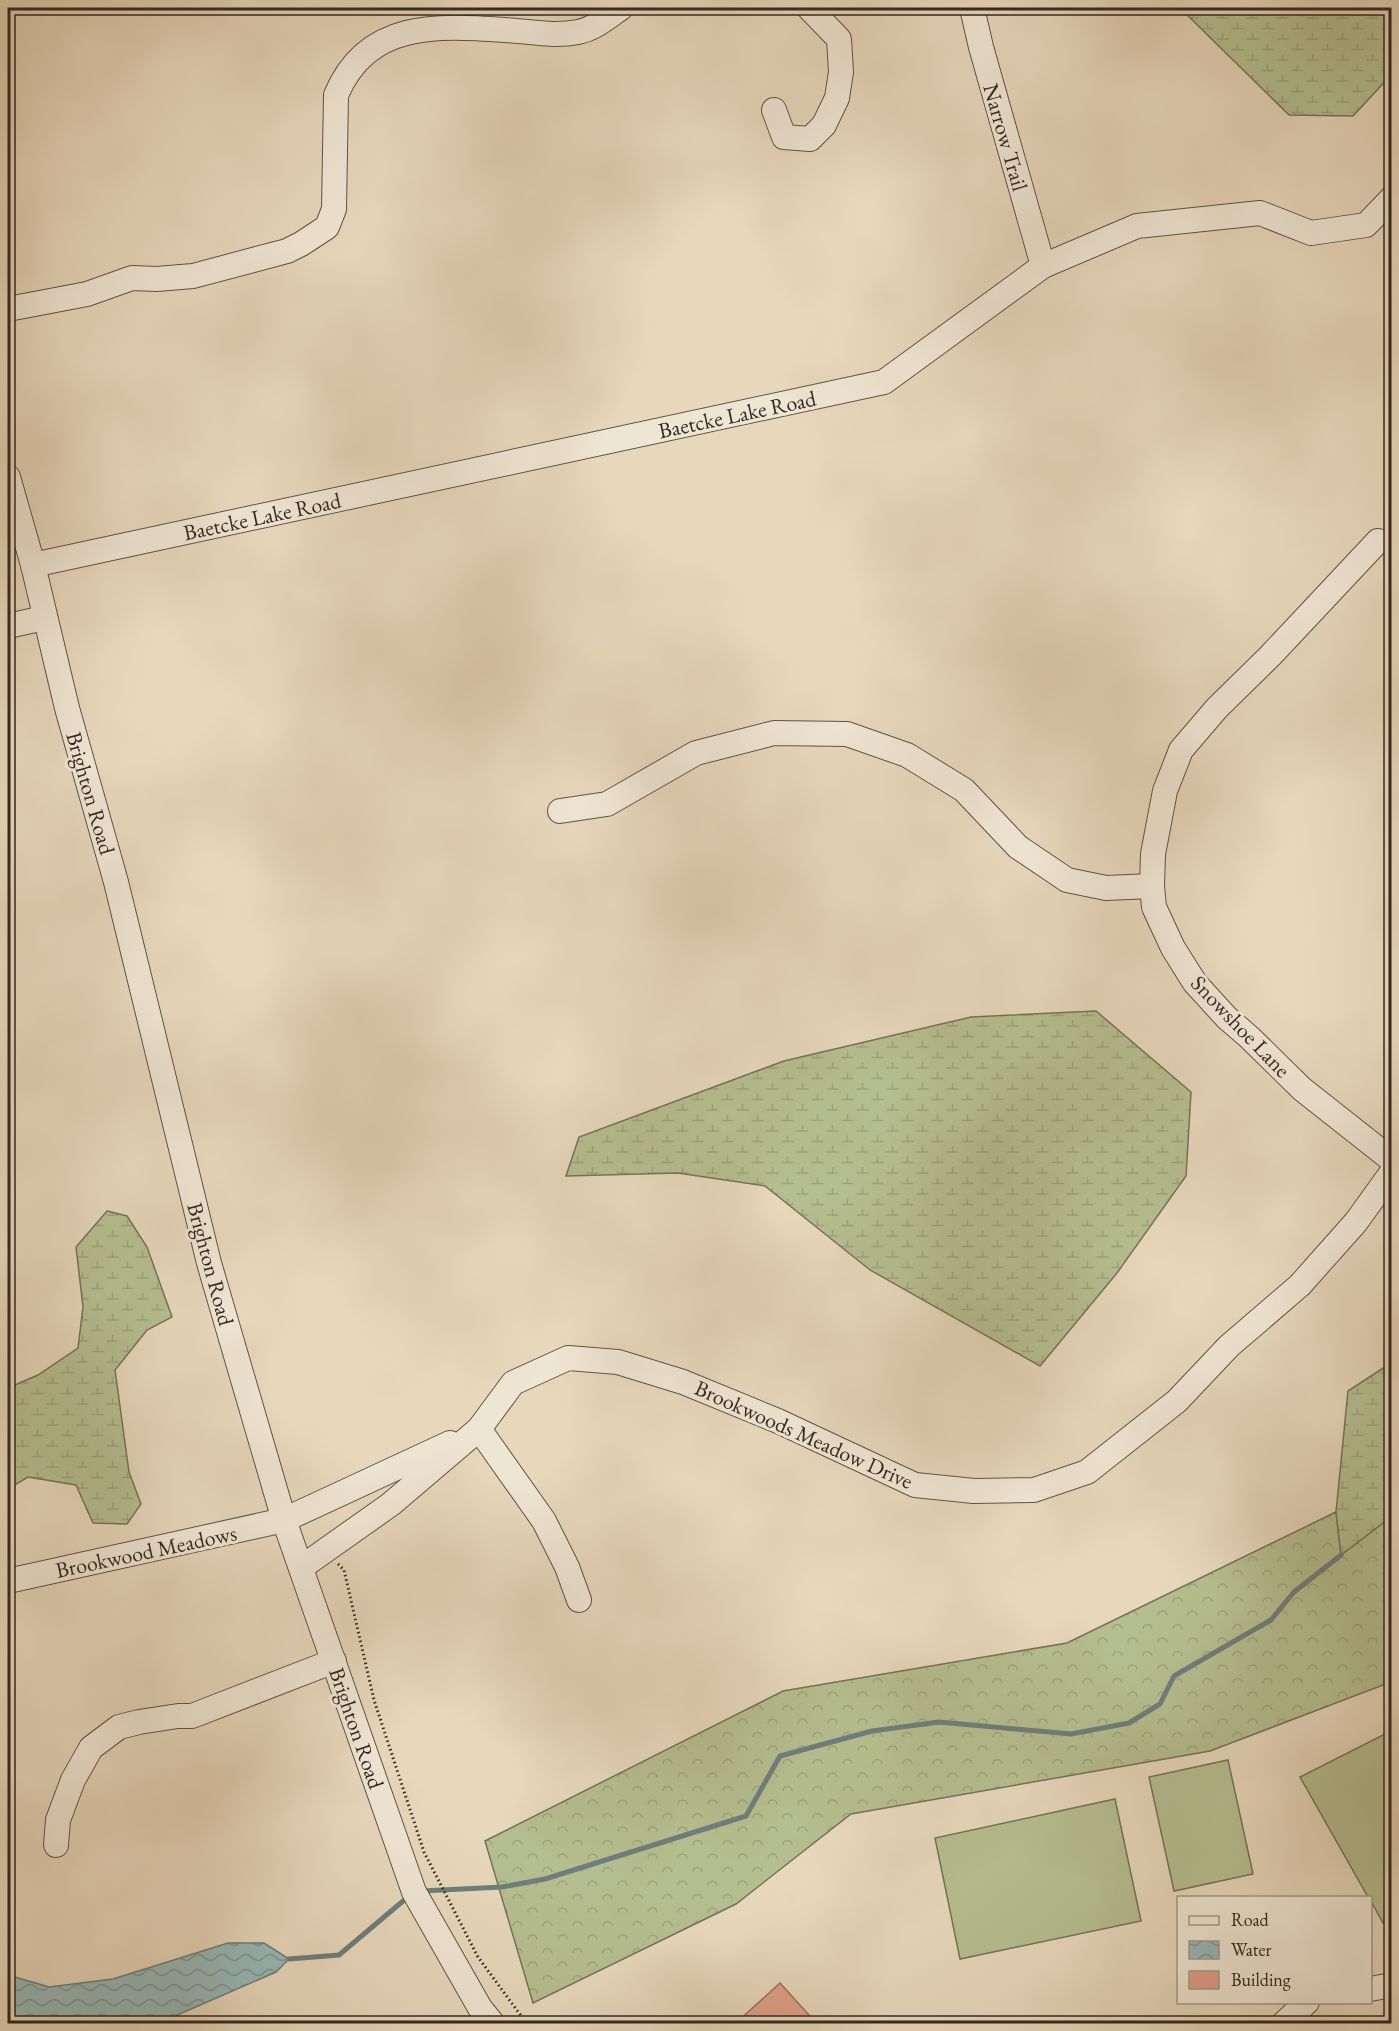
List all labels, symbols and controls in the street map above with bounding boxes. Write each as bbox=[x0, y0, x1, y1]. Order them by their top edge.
street label: Narrow Trail bbox=[976, 80, 1035, 194]
street label: Baetcke Lake Road bbox=[656, 383, 819, 445]
street label: Baetcke Lake Road bbox=[181, 485, 344, 547]
street label: Brighton Road bbox=[59, 728, 122, 859]
street label: Snowshoe Lane bbox=[1184, 969, 1297, 1084]
street label: Brighton Road bbox=[180, 1199, 241, 1330]
street label: Brookwoods Meadow Drive bbox=[690, 1373, 918, 1496]
street label: Brookwood Meadows bbox=[53, 1518, 239, 1585]
street label: Brighton Road bbox=[322, 1664, 391, 1793]
legend bbox=[1177, 1896, 1372, 2004]
text: Road bbox=[1231, 1908, 1270, 1931]
text: Water bbox=[1231, 1938, 1272, 1961]
text: Building bbox=[1231, 1968, 1291, 1991]

